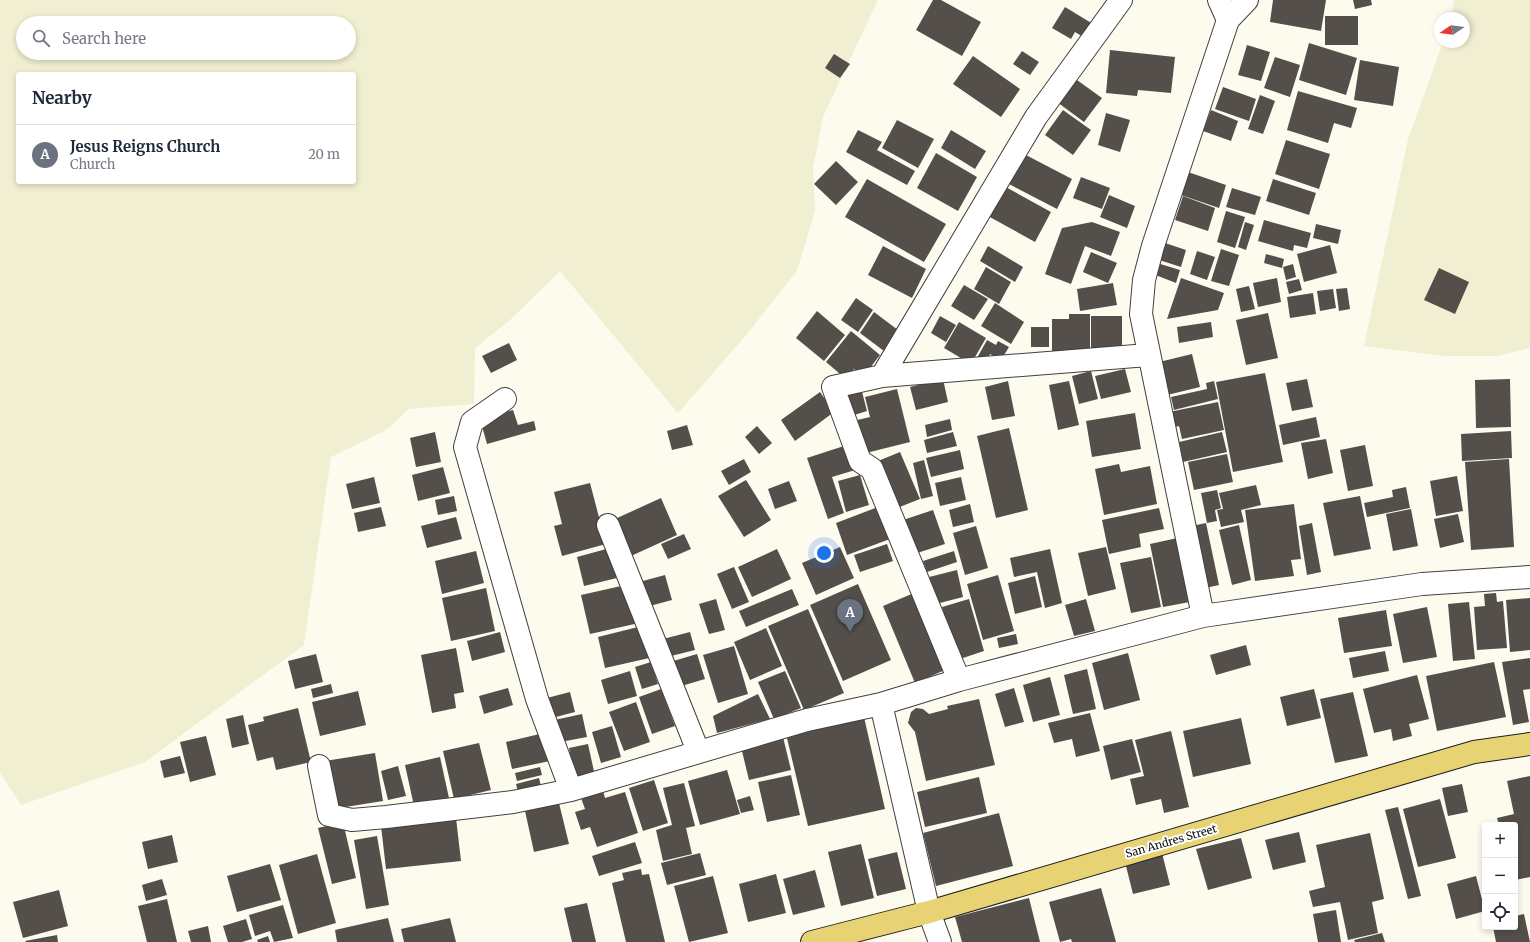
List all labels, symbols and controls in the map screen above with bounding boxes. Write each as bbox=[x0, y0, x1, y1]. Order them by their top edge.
north arrow bbox=[1434, 12, 1470, 48]
search box bbox=[16, 16, 356, 60]
icon: search bbox=[30, 27, 52, 49]
text: Search here bbox=[62, 29, 146, 48]
text: Nearby bbox=[32, 87, 92, 109]
text: Jesus Reigns Church bbox=[70, 137, 220, 156]
text: A bbox=[40, 146, 50, 163]
text: 20 m bbox=[308, 146, 340, 163]
text: Church bbox=[70, 156, 115, 173]
your location bbox=[814, 543, 834, 563]
pin: A bbox=[837, 599, 863, 632]
street label: San Andres Street bbox=[1124, 821, 1219, 861]
map controls bbox=[1482, 822, 1518, 930]
button: + bbox=[1482, 822, 1518, 858]
button: − bbox=[1482, 858, 1518, 894]
button: locate bbox=[1482, 894, 1518, 930]

